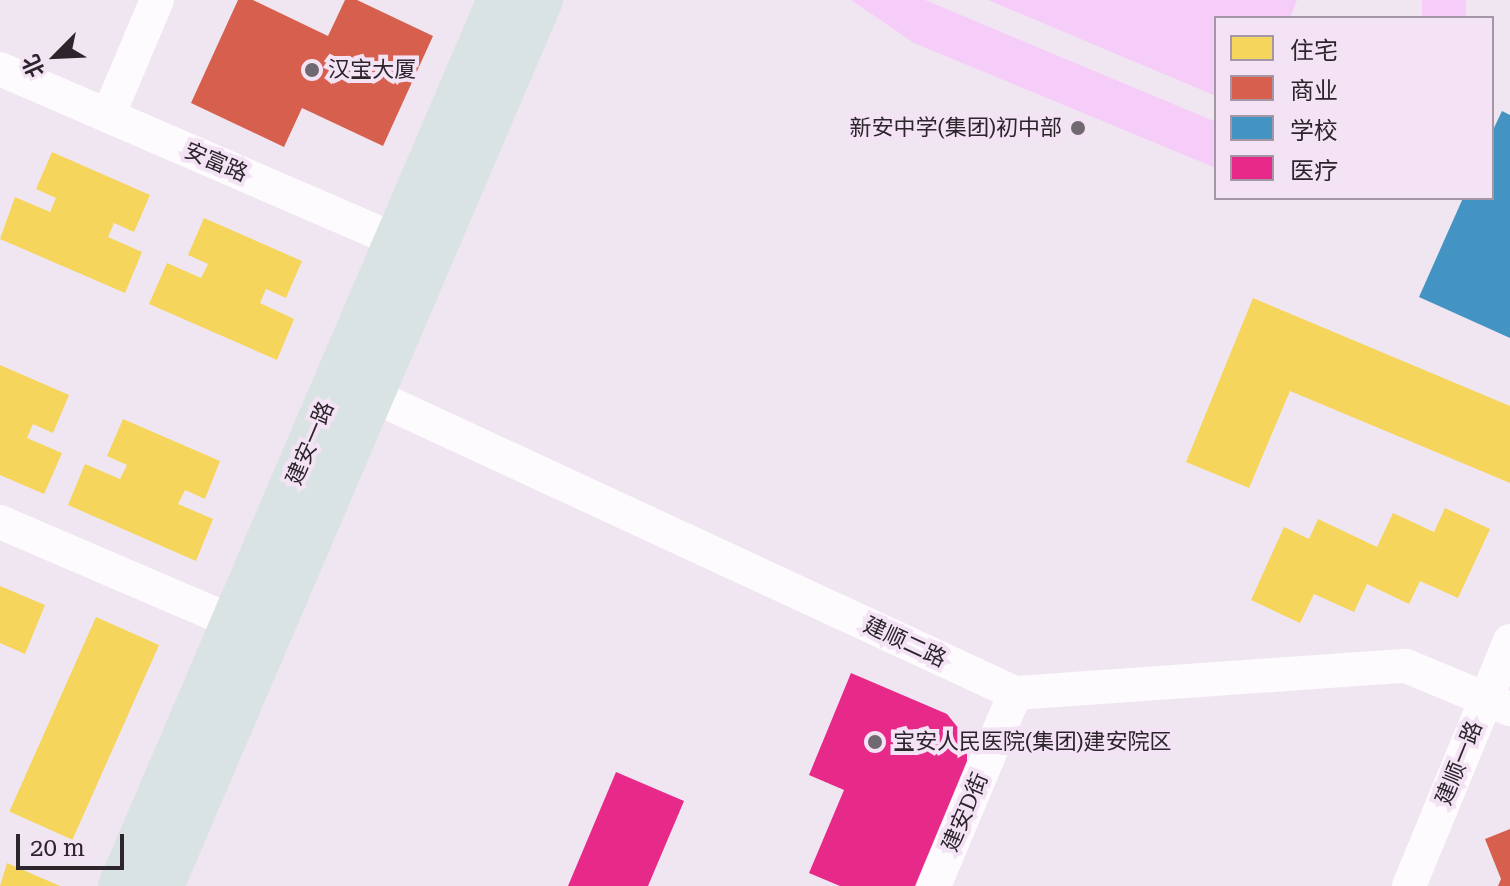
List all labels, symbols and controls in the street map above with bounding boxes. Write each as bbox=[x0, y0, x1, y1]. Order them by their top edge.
north arrow bbox=[16, 16, 96, 96]
legend bbox=[1214, 16, 1494, 200]
text: 住宅 bbox=[1290, 37, 1338, 65]
text: 北 bbox=[18, 51, 50, 81]
place label: 汉宝大厦 bbox=[328, 57, 416, 83]
marker: 汉宝大厦 bbox=[303, 61, 321, 79]
text: 商业 bbox=[1290, 77, 1338, 105]
place label: 新安中学(集团)初中部 bbox=[850, 115, 1062, 141]
text: 学校 bbox=[1290, 117, 1338, 145]
marker: 新安中学(集团)初中部 bbox=[1069, 119, 1087, 137]
street label: 安富路 bbox=[180, 137, 252, 187]
text: 医疗 bbox=[1290, 157, 1338, 185]
street label: 建安一路 bbox=[281, 397, 339, 489]
street label: 建顺二路 bbox=[860, 611, 950, 673]
street label: 建顺一路 bbox=[1430, 717, 1488, 809]
place label: 宝安人民医院(集团)建安院区 bbox=[893, 729, 1171, 755]
marker: 宝安人民医院(集团)建安院区 bbox=[864, 731, 886, 753]
street label: 建安D街 bbox=[937, 769, 993, 855]
scale bar bbox=[20, 818, 128, 868]
text: 20 m bbox=[30, 834, 85, 862]

